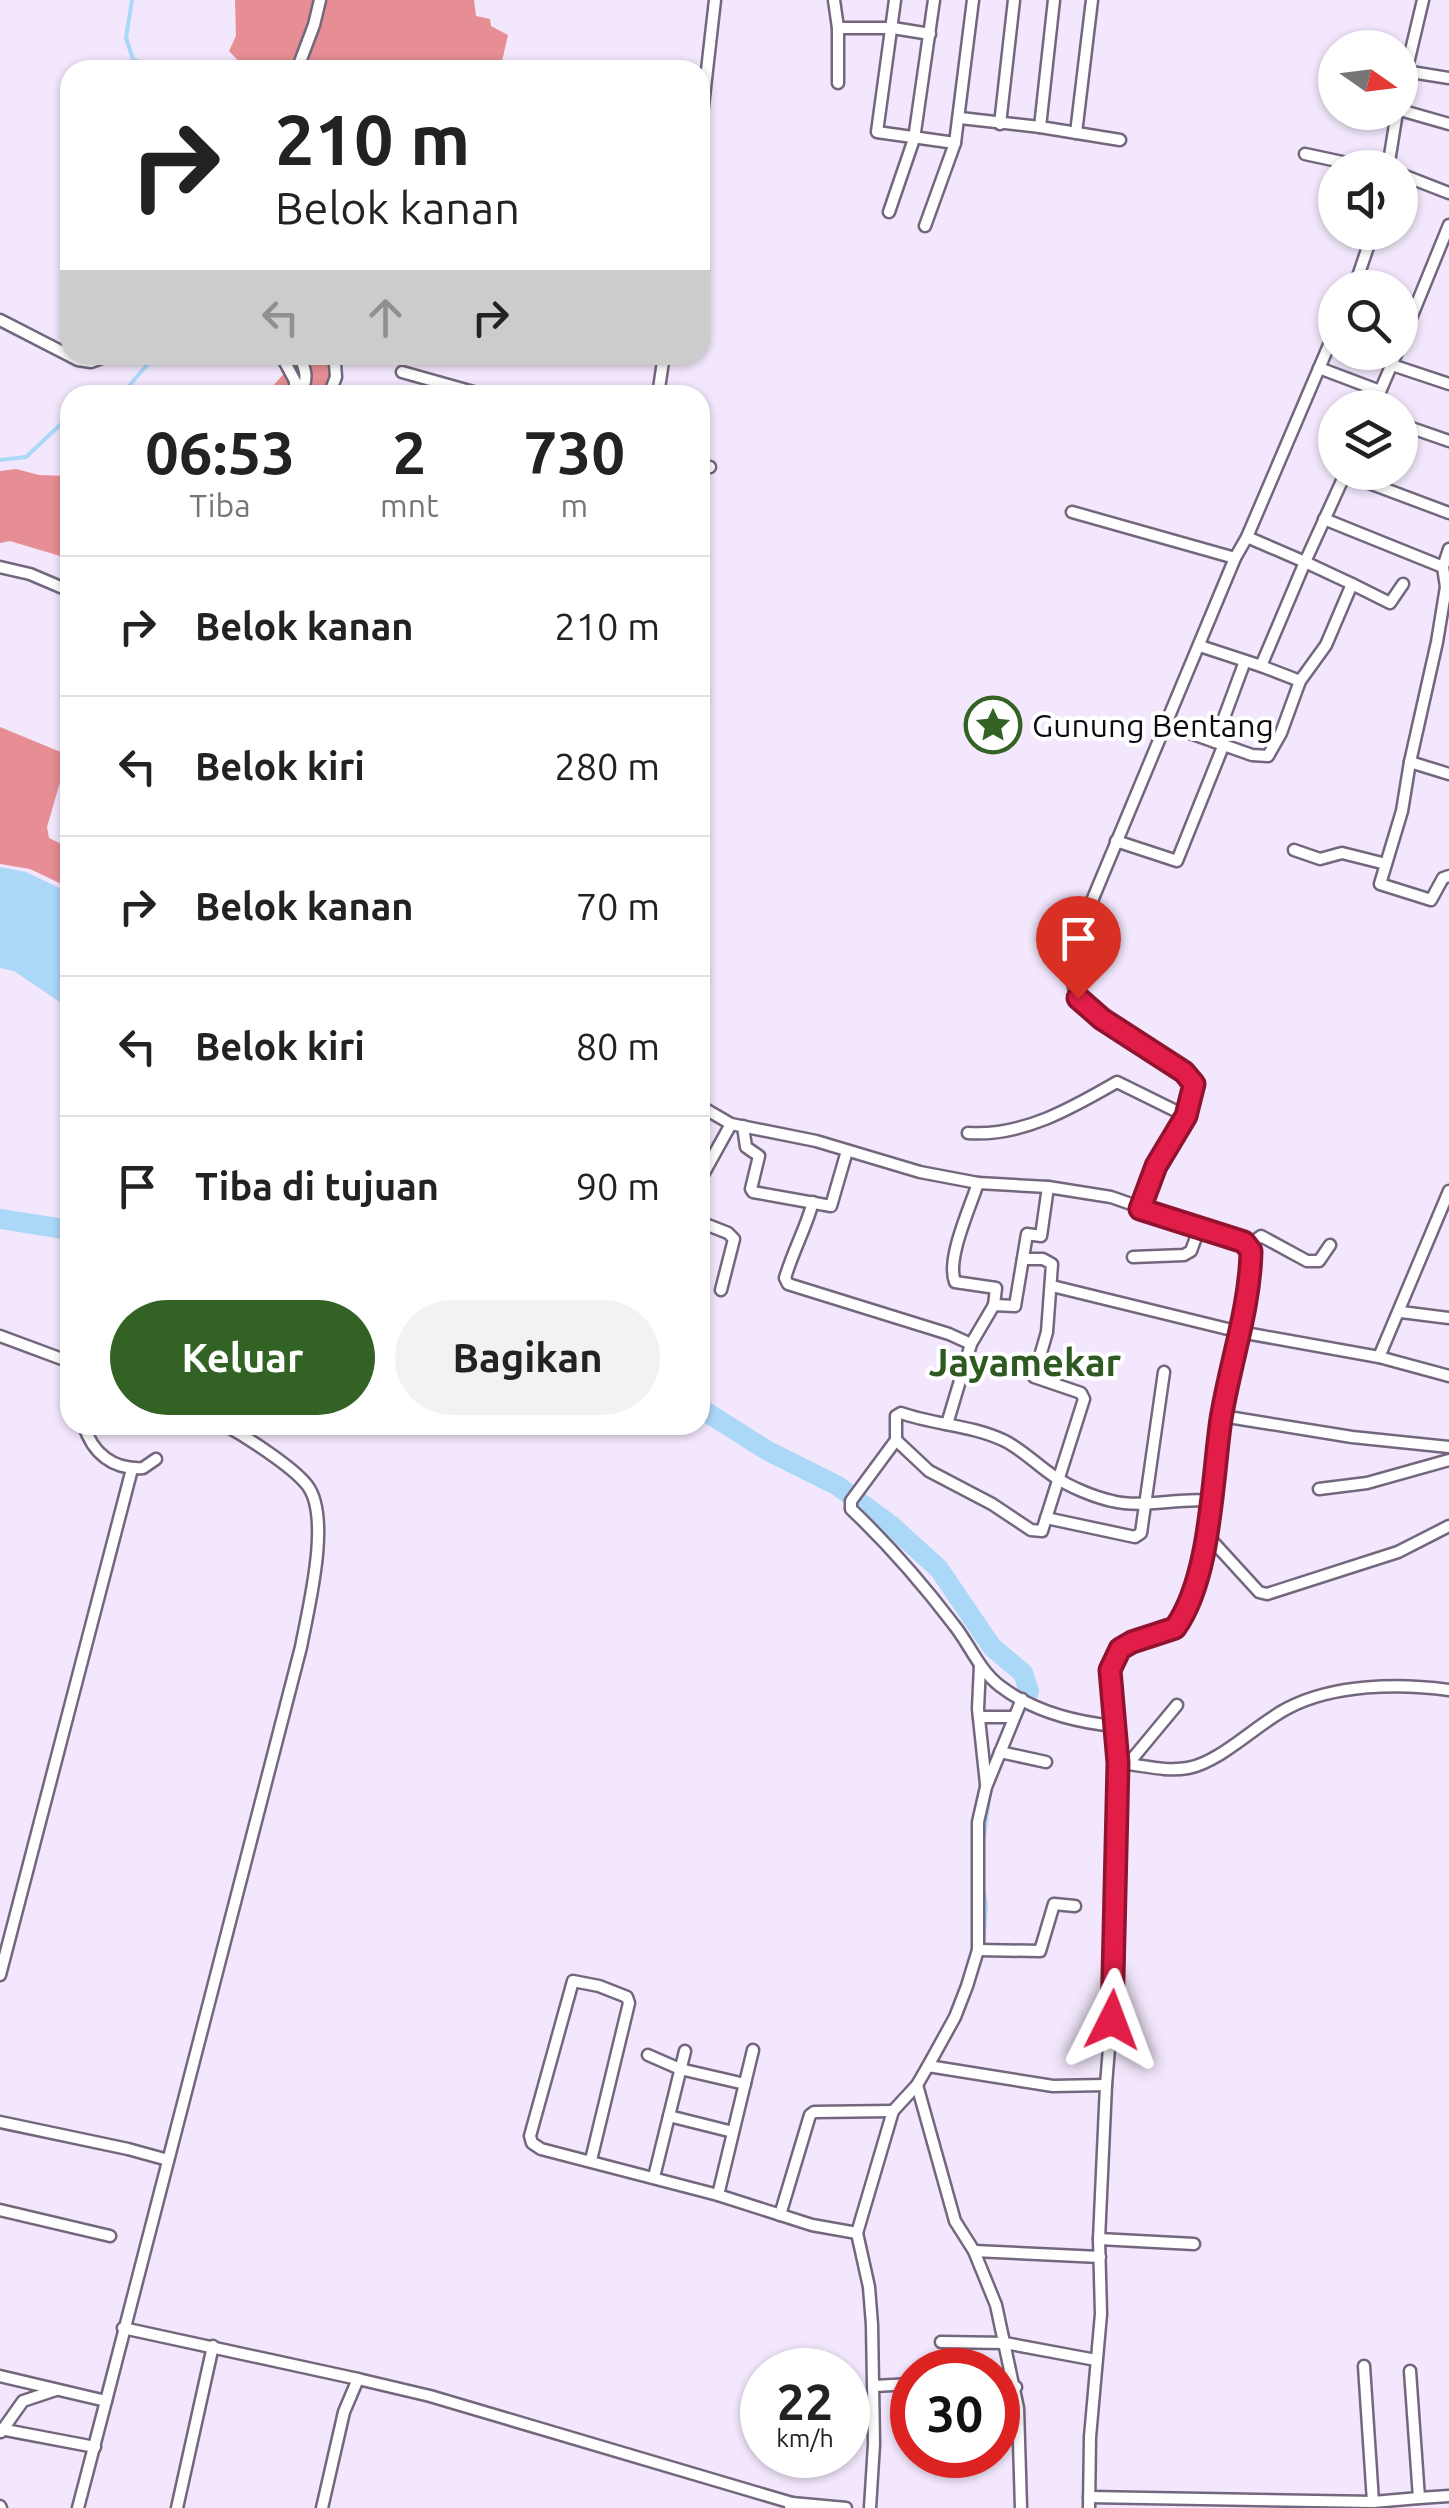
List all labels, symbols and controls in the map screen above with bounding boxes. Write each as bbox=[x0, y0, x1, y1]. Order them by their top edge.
north arrow bbox=[1318, 30, 1418, 130]
map controls bbox=[1318, 30, 1418, 490]
icon: right bbox=[110, 100, 240, 230]
text: 210 m bbox=[275, 100, 470, 178]
button: sound bbox=[1318, 150, 1418, 250]
text: Belok kanan bbox=[275, 182, 520, 233]
button: search bbox=[1318, 270, 1418, 370]
icon: left bbox=[253, 290, 308, 345]
icon: ahead bbox=[358, 290, 413, 345]
icon: right bbox=[463, 290, 518, 345]
button: layers bbox=[1318, 390, 1418, 490]
text: 06:53 bbox=[145, 418, 295, 485]
text: 2 bbox=[392, 418, 426, 485]
text: 730 bbox=[524, 418, 625, 485]
text: Tiba bbox=[189, 487, 251, 523]
text: mnt bbox=[380, 487, 439, 523]
text: m bbox=[560, 487, 588, 523]
icon: right bbox=[110, 599, 165, 654]
text: Belok kanan bbox=[195, 605, 414, 647]
text: 210 m bbox=[554, 605, 660, 647]
place icon: Gunung Bentang bbox=[963, 695, 1023, 755]
place label: Gunung Bentang bbox=[1032, 707, 1274, 743]
icon: left bbox=[110, 739, 165, 794]
text: Belok kiri bbox=[195, 745, 365, 787]
text: 280 m bbox=[554, 745, 660, 787]
icon: right bbox=[110, 879, 165, 934]
text: Belok kanan bbox=[195, 885, 414, 927]
text: 70 m bbox=[576, 885, 660, 927]
pin bbox=[1036, 896, 1121, 999]
icon: arrive bbox=[1051, 911, 1106, 966]
icon: left bbox=[110, 1019, 165, 1074]
text: Belok kiri bbox=[195, 1025, 365, 1067]
text: 80 m bbox=[576, 1025, 660, 1067]
icon: arrive bbox=[110, 1159, 165, 1214]
text: Tiba di tujuan bbox=[195, 1165, 439, 1207]
text: 90 m bbox=[576, 1165, 660, 1207]
button: Keluar bbox=[110, 1300, 375, 1415]
button: Bagikan bbox=[395, 1300, 660, 1415]
district label: Jayamekar bbox=[929, 1341, 1122, 1383]
position arrow bbox=[1060, 1968, 1164, 2072]
speed limit sign: 30 bbox=[890, 2348, 1020, 2478]
text: 22 bbox=[777, 2373, 833, 2429]
text: km/h bbox=[776, 2424, 834, 2452]

